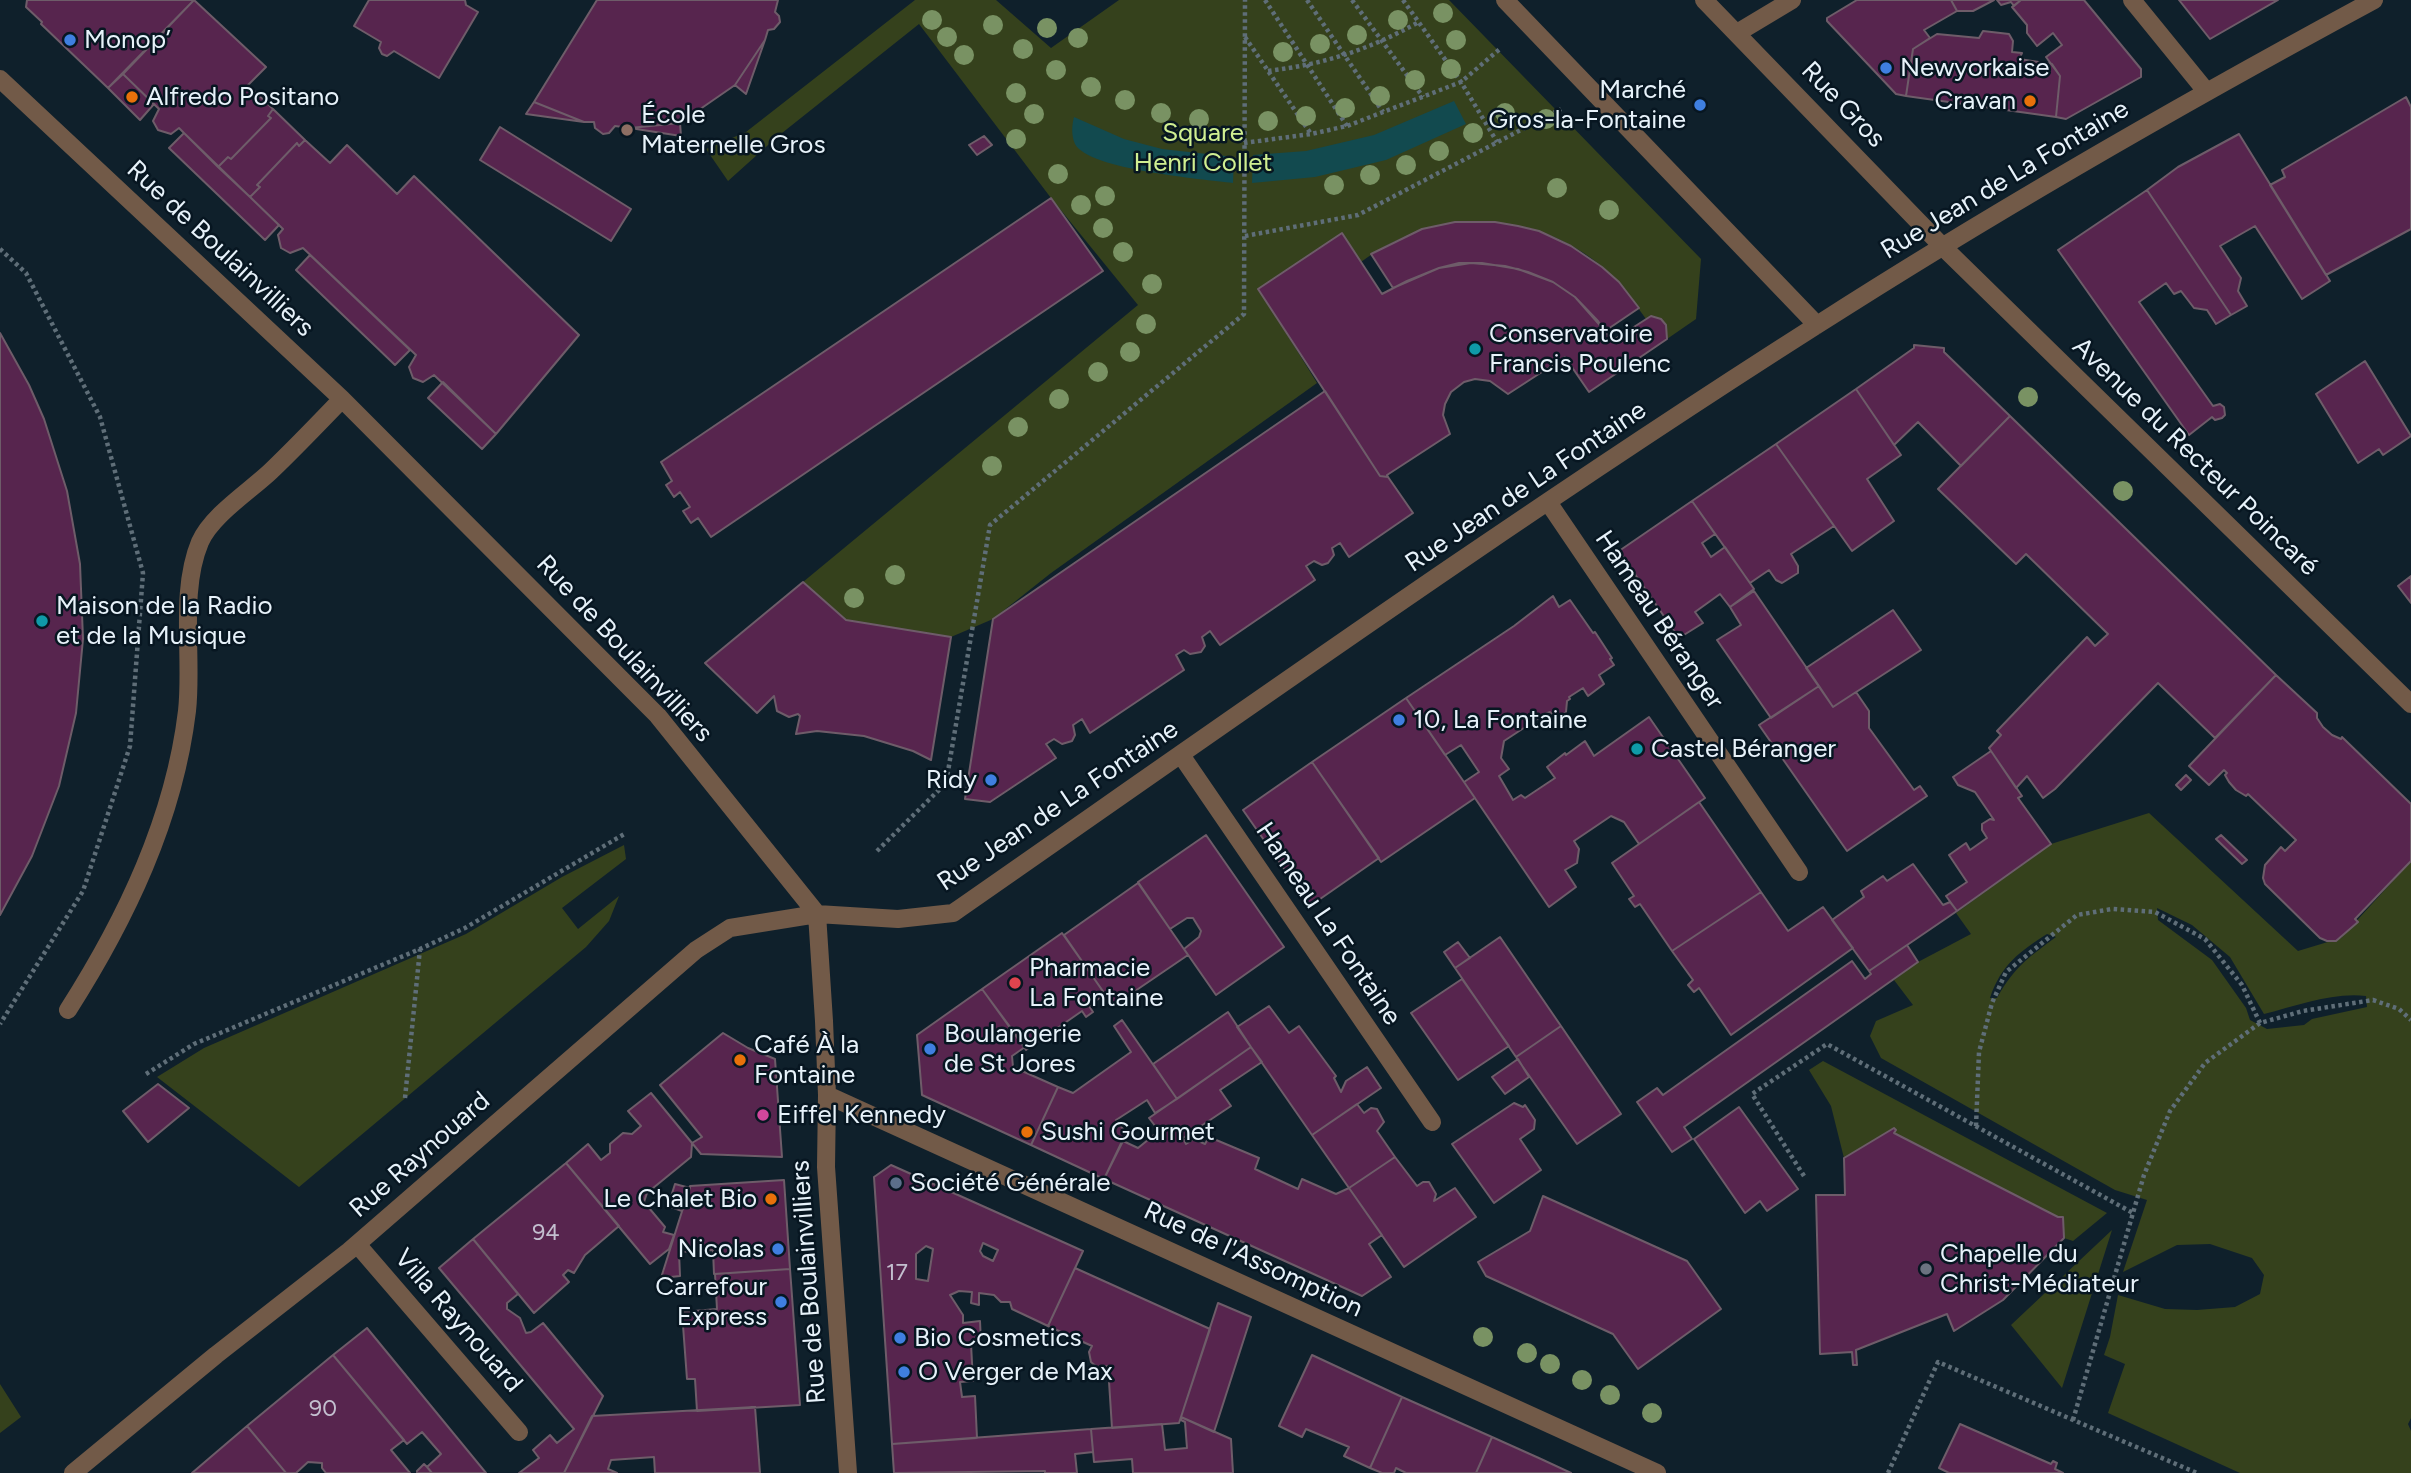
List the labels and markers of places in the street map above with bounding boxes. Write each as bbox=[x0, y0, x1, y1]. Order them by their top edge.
place label: Monop’ bbox=[84, 24, 171, 56]
marker: Monop’ bbox=[62, 32, 78, 48]
place label: Newyorkaise bbox=[1900, 52, 2050, 84]
marker: Newyorkaise bbox=[1878, 60, 1894, 76]
place label: Marché Gros-la-Fontaine bbox=[1488, 74, 1686, 136]
place label: Alfredo Positano bbox=[146, 81, 339, 113]
place label: Cravan bbox=[1934, 85, 2016, 117]
marker: Alfredo Positano bbox=[124, 89, 140, 105]
marker: Cravan bbox=[2022, 93, 2038, 109]
marker: Marché Gros-la-Fontaine bbox=[1692, 97, 1708, 113]
place label: École Maternelle Gros bbox=[641, 99, 826, 160]
marker: École Maternelle Gros bbox=[619, 122, 635, 138]
place label: Conservatoire Francis Poulenc bbox=[1489, 318, 1671, 380]
marker: Conservatoire Francis Poulenc bbox=[1467, 341, 1483, 357]
place label: Maison de la Radio et de la Musique bbox=[56, 590, 273, 652]
marker: Maison de la Radio et de la Musique bbox=[34, 613, 50, 629]
place label: 10, La Fontaine bbox=[1413, 704, 1587, 736]
marker: 10, La Fontaine bbox=[1391, 712, 1407, 728]
place label: Castel Béranger bbox=[1651, 733, 1836, 765]
marker: Castel Béranger bbox=[1629, 741, 1645, 757]
place label: Ridy bbox=[926, 764, 977, 796]
marker: Ridy bbox=[983, 772, 999, 788]
place label: Pharmacie La Fontaine bbox=[1029, 952, 1164, 1014]
marker: Pharmacie La Fontaine bbox=[1007, 975, 1023, 991]
place label: Boulangerie de St Jores bbox=[944, 1018, 1081, 1080]
place label: Café À la Fontaine bbox=[754, 1029, 859, 1090]
marker: Boulangerie de St Jores bbox=[922, 1041, 938, 1057]
marker: Café À la Fontaine bbox=[732, 1052, 748, 1068]
place label: Eiffel Kennedy bbox=[777, 1099, 946, 1131]
marker: Eiffel Kennedy bbox=[755, 1107, 771, 1123]
place label: Sushi Gourmet bbox=[1041, 1116, 1215, 1148]
marker: Sushi Gourmet bbox=[1019, 1124, 1035, 1140]
place label: Société Générale bbox=[910, 1167, 1110, 1199]
marker: Société Générale bbox=[888, 1175, 904, 1191]
place label: Le Chalet Bio bbox=[603, 1183, 757, 1215]
marker: Le Chalet Bio bbox=[763, 1191, 779, 1207]
place label: Nicolas bbox=[678, 1233, 764, 1265]
place label: Chapelle du Christ-Médiateur bbox=[1940, 1238, 2139, 1300]
marker: Nicolas bbox=[770, 1241, 786, 1257]
marker: Chapelle du Christ-Médiateur bbox=[1918, 1261, 1934, 1277]
place label: Carrefour Express bbox=[655, 1271, 767, 1332]
marker: Carrefour Express bbox=[773, 1294, 789, 1310]
place label: Bio Cosmetics bbox=[914, 1322, 1082, 1354]
marker: Bio Cosmetics bbox=[892, 1330, 908, 1346]
place label: O Verger de Max bbox=[918, 1356, 1113, 1388]
marker: O Verger de Max bbox=[896, 1364, 912, 1380]

